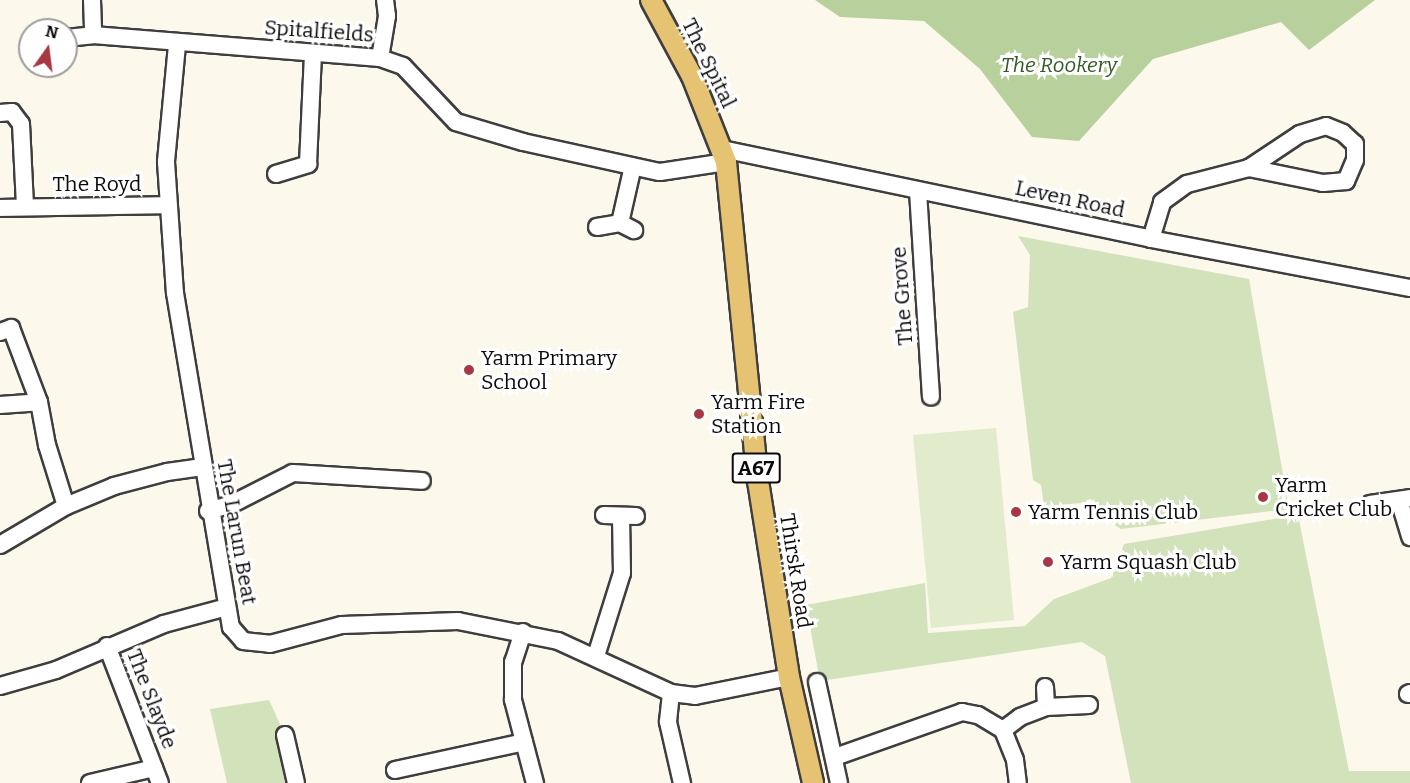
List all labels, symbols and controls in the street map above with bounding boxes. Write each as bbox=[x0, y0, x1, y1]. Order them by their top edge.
street label: The Spital bbox=[677, 14, 741, 112]
street label: Spitalfields bbox=[264, 15, 374, 47]
north arrow bbox=[18, 18, 78, 78]
text: N bbox=[44, 21, 60, 43]
park label: The Rookery bbox=[1001, 52, 1117, 78]
street label: The Royd bbox=[53, 171, 141, 197]
street label: Leven Road bbox=[1013, 175, 1127, 223]
street label: The Grove bbox=[886, 246, 918, 346]
place label: Yarm Primary School bbox=[481, 345, 617, 395]
marker: Yarm Primary School bbox=[462, 363, 476, 377]
place label: Yarm Fire Station bbox=[711, 389, 805, 439]
marker: Yarm Fire Station bbox=[692, 407, 706, 421]
road number: A67 bbox=[730, 451, 782, 485]
street label: The Larun Beat bbox=[212, 457, 262, 607]
place label: Yarm Cricket Club bbox=[1275, 472, 1392, 522]
marker: Yarm Cricket Club bbox=[1256, 490, 1270, 504]
place label: Yarm Tennis Club bbox=[1028, 499, 1198, 525]
marker: Yarm Tennis Club bbox=[1009, 505, 1023, 519]
street label: Thirsk Road bbox=[774, 512, 818, 630]
place label: Yarm Squash Club bbox=[1060, 549, 1237, 575]
marker: Yarm Squash Club bbox=[1041, 555, 1055, 569]
street label: The Slayde bbox=[121, 646, 183, 752]

